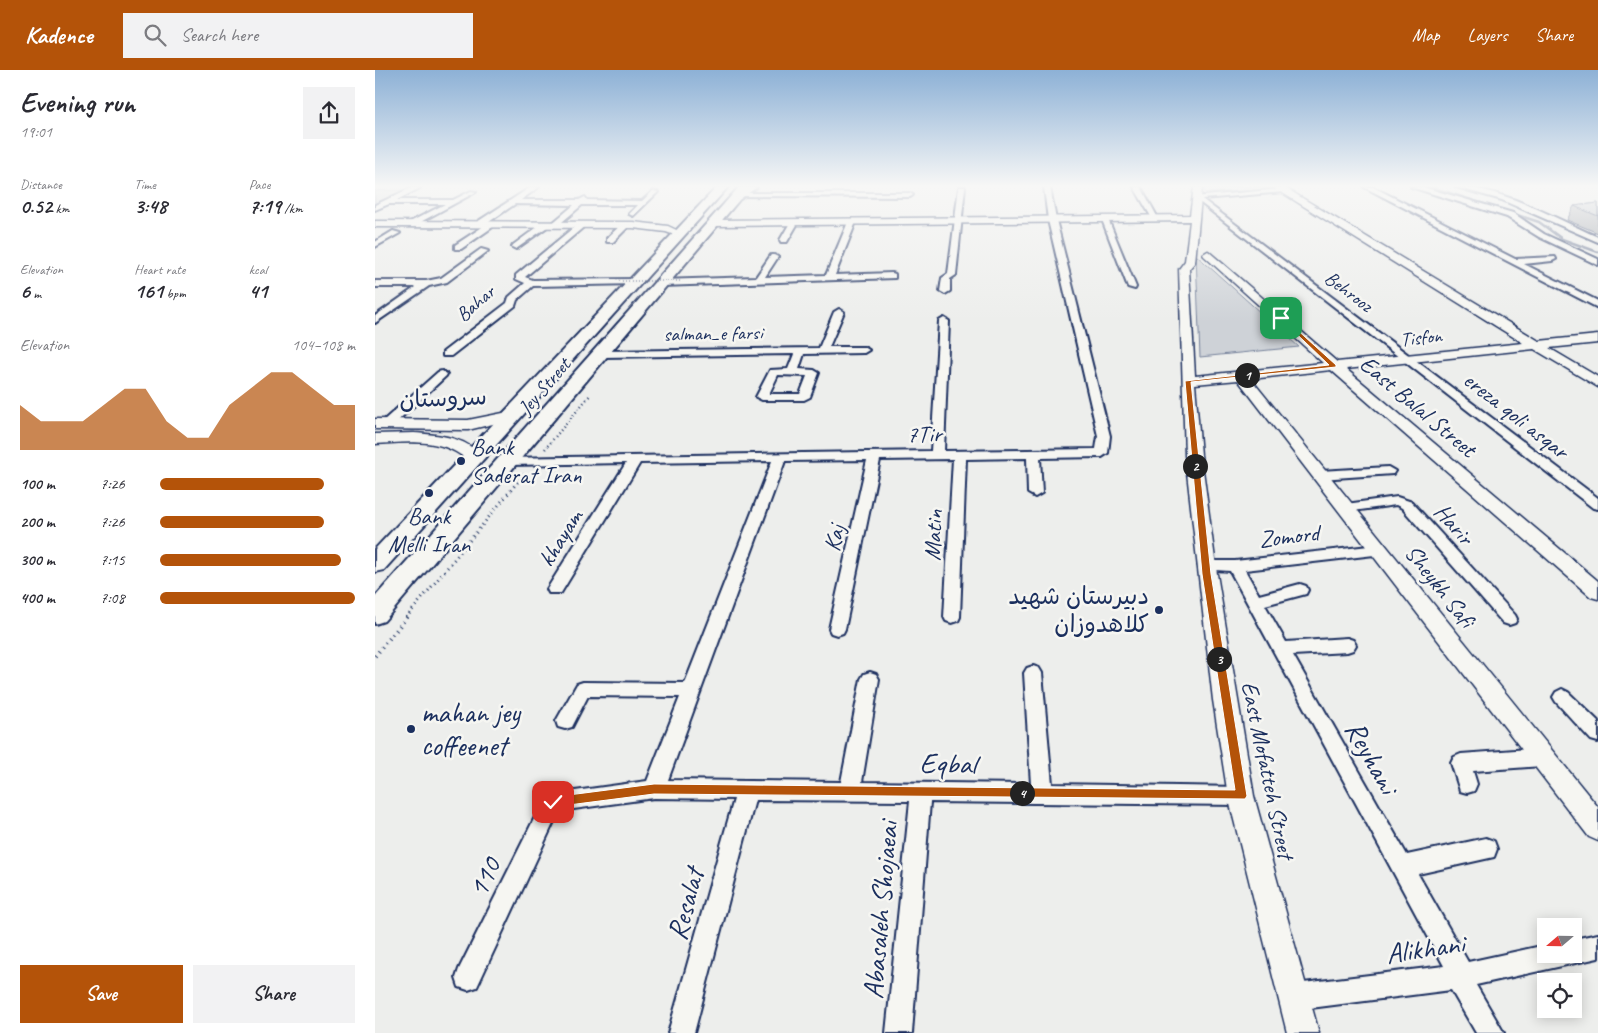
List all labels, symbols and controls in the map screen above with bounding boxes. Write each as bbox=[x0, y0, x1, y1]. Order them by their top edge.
search box bbox=[123, 13, 473, 58]
text: Kadence bbox=[25, 20, 93, 50]
icon: search bbox=[141, 21, 169, 49]
text: Search here bbox=[181, 23, 258, 47]
text: Map bbox=[1412, 24, 1440, 46]
text: Layers bbox=[1468, 24, 1507, 46]
text: Share bbox=[1535, 24, 1573, 46]
text: Evening run bbox=[20, 85, 135, 120]
button: share bbox=[303, 87, 355, 139]
text: 19:01 bbox=[20, 122, 52, 142]
text: Distance bbox=[20, 176, 62, 193]
text: Time bbox=[134, 176, 156, 193]
text: Pace bbox=[249, 176, 270, 193]
text: 0.52 bbox=[20, 193, 52, 219]
text: 3:48 bbox=[134, 193, 167, 219]
text: 7:19 bbox=[249, 193, 281, 219]
text: km bbox=[52, 200, 69, 217]
text: /km bbox=[281, 200, 303, 217]
text: Elevation bbox=[20, 261, 63, 278]
text: Heart rate bbox=[134, 261, 185, 278]
text: kcal bbox=[249, 261, 267, 278]
street label: Behrooz bbox=[1320, 265, 1379, 319]
text: 6 bbox=[20, 278, 30, 304]
text: 161 bbox=[134, 278, 163, 304]
text: 41 bbox=[249, 278, 268, 304]
street label: Bahar bbox=[451, 278, 501, 327]
text: m bbox=[30, 285, 41, 302]
text: bpm bbox=[163, 285, 186, 302]
pin bbox=[1260, 297, 1302, 339]
icon: arrive bbox=[1267, 304, 1295, 332]
street label: salman_e farsi bbox=[663, 320, 765, 347]
street label: Tisfon bbox=[1399, 323, 1444, 352]
text: Elevation bbox=[20, 335, 69, 355]
text: 104–108 m bbox=[292, 335, 355, 355]
street label: East Balal Street bbox=[1354, 349, 1484, 465]
street label: Jey Street bbox=[512, 351, 577, 421]
pin: 1 bbox=[1235, 362, 1259, 388]
street label: ereza qoli asqar bbox=[1457, 365, 1577, 467]
text: 1 bbox=[1244, 367, 1251, 384]
street label: سروستان bbox=[399, 381, 487, 415]
street label: 7Tir bbox=[906, 419, 944, 449]
place label: Bank Saderat Iran bbox=[471, 432, 582, 490]
pin: 2 bbox=[1183, 454, 1207, 478]
marker: Bank Saderat Iran bbox=[455, 455, 467, 467]
text: 2 bbox=[1192, 458, 1199, 475]
text: 100 m bbox=[20, 474, 55, 494]
text: 7:26 bbox=[100, 474, 125, 494]
marker: Bank Melli Iran bbox=[423, 487, 435, 499]
street label: Harir bbox=[1428, 497, 1482, 553]
place label: Bank Melli Iran bbox=[388, 501, 472, 559]
street label: khayam bbox=[531, 502, 590, 572]
street label: Matin bbox=[917, 509, 949, 561]
text: 200 m bbox=[20, 512, 55, 532]
text: 7:26 bbox=[100, 512, 125, 532]
street label: Zomord bbox=[1257, 517, 1324, 555]
street label: Kaj bbox=[817, 519, 852, 554]
street label: Sheykh Safi bbox=[1398, 538, 1484, 636]
text: 300 m bbox=[20, 550, 55, 570]
text: 7:15 bbox=[100, 550, 125, 570]
place label: دبیرستان شهید کلاهدوزان bbox=[1008, 581, 1149, 639]
text: 400 m bbox=[20, 588, 55, 608]
text: 7:08 bbox=[100, 588, 125, 608]
marker: دبیرستان شهید کلاهدوزان bbox=[1153, 604, 1165, 616]
pin: 3 bbox=[1207, 646, 1231, 672]
text: 3 bbox=[1216, 651, 1223, 668]
street label: East Mofatteh Street bbox=[1235, 679, 1302, 864]
place label: mahan jey coffeenet bbox=[421, 694, 522, 764]
street label: Reyhani bbox=[1337, 714, 1408, 803]
marker: mahan jey coffeenet bbox=[405, 723, 417, 735]
street label: Eqbal bbox=[919, 745, 982, 783]
pin: 4 bbox=[1009, 780, 1035, 806]
pin bbox=[532, 781, 574, 823]
text: 4 bbox=[1019, 785, 1026, 802]
icon: check bbox=[539, 788, 567, 816]
street label: Abasaleh Shojaeai bbox=[854, 816, 907, 1001]
street label: 110 bbox=[459, 850, 511, 903]
street label: Resalat bbox=[658, 860, 714, 944]
north arrow bbox=[1537, 918, 1583, 962]
map controls bbox=[1537, 918, 1582, 1018]
street label: Alikhani bbox=[1384, 924, 1470, 972]
button: Save bbox=[20, 965, 183, 1023]
button: Share bbox=[193, 965, 355, 1023]
button: locate bbox=[1537, 973, 1582, 1018]

